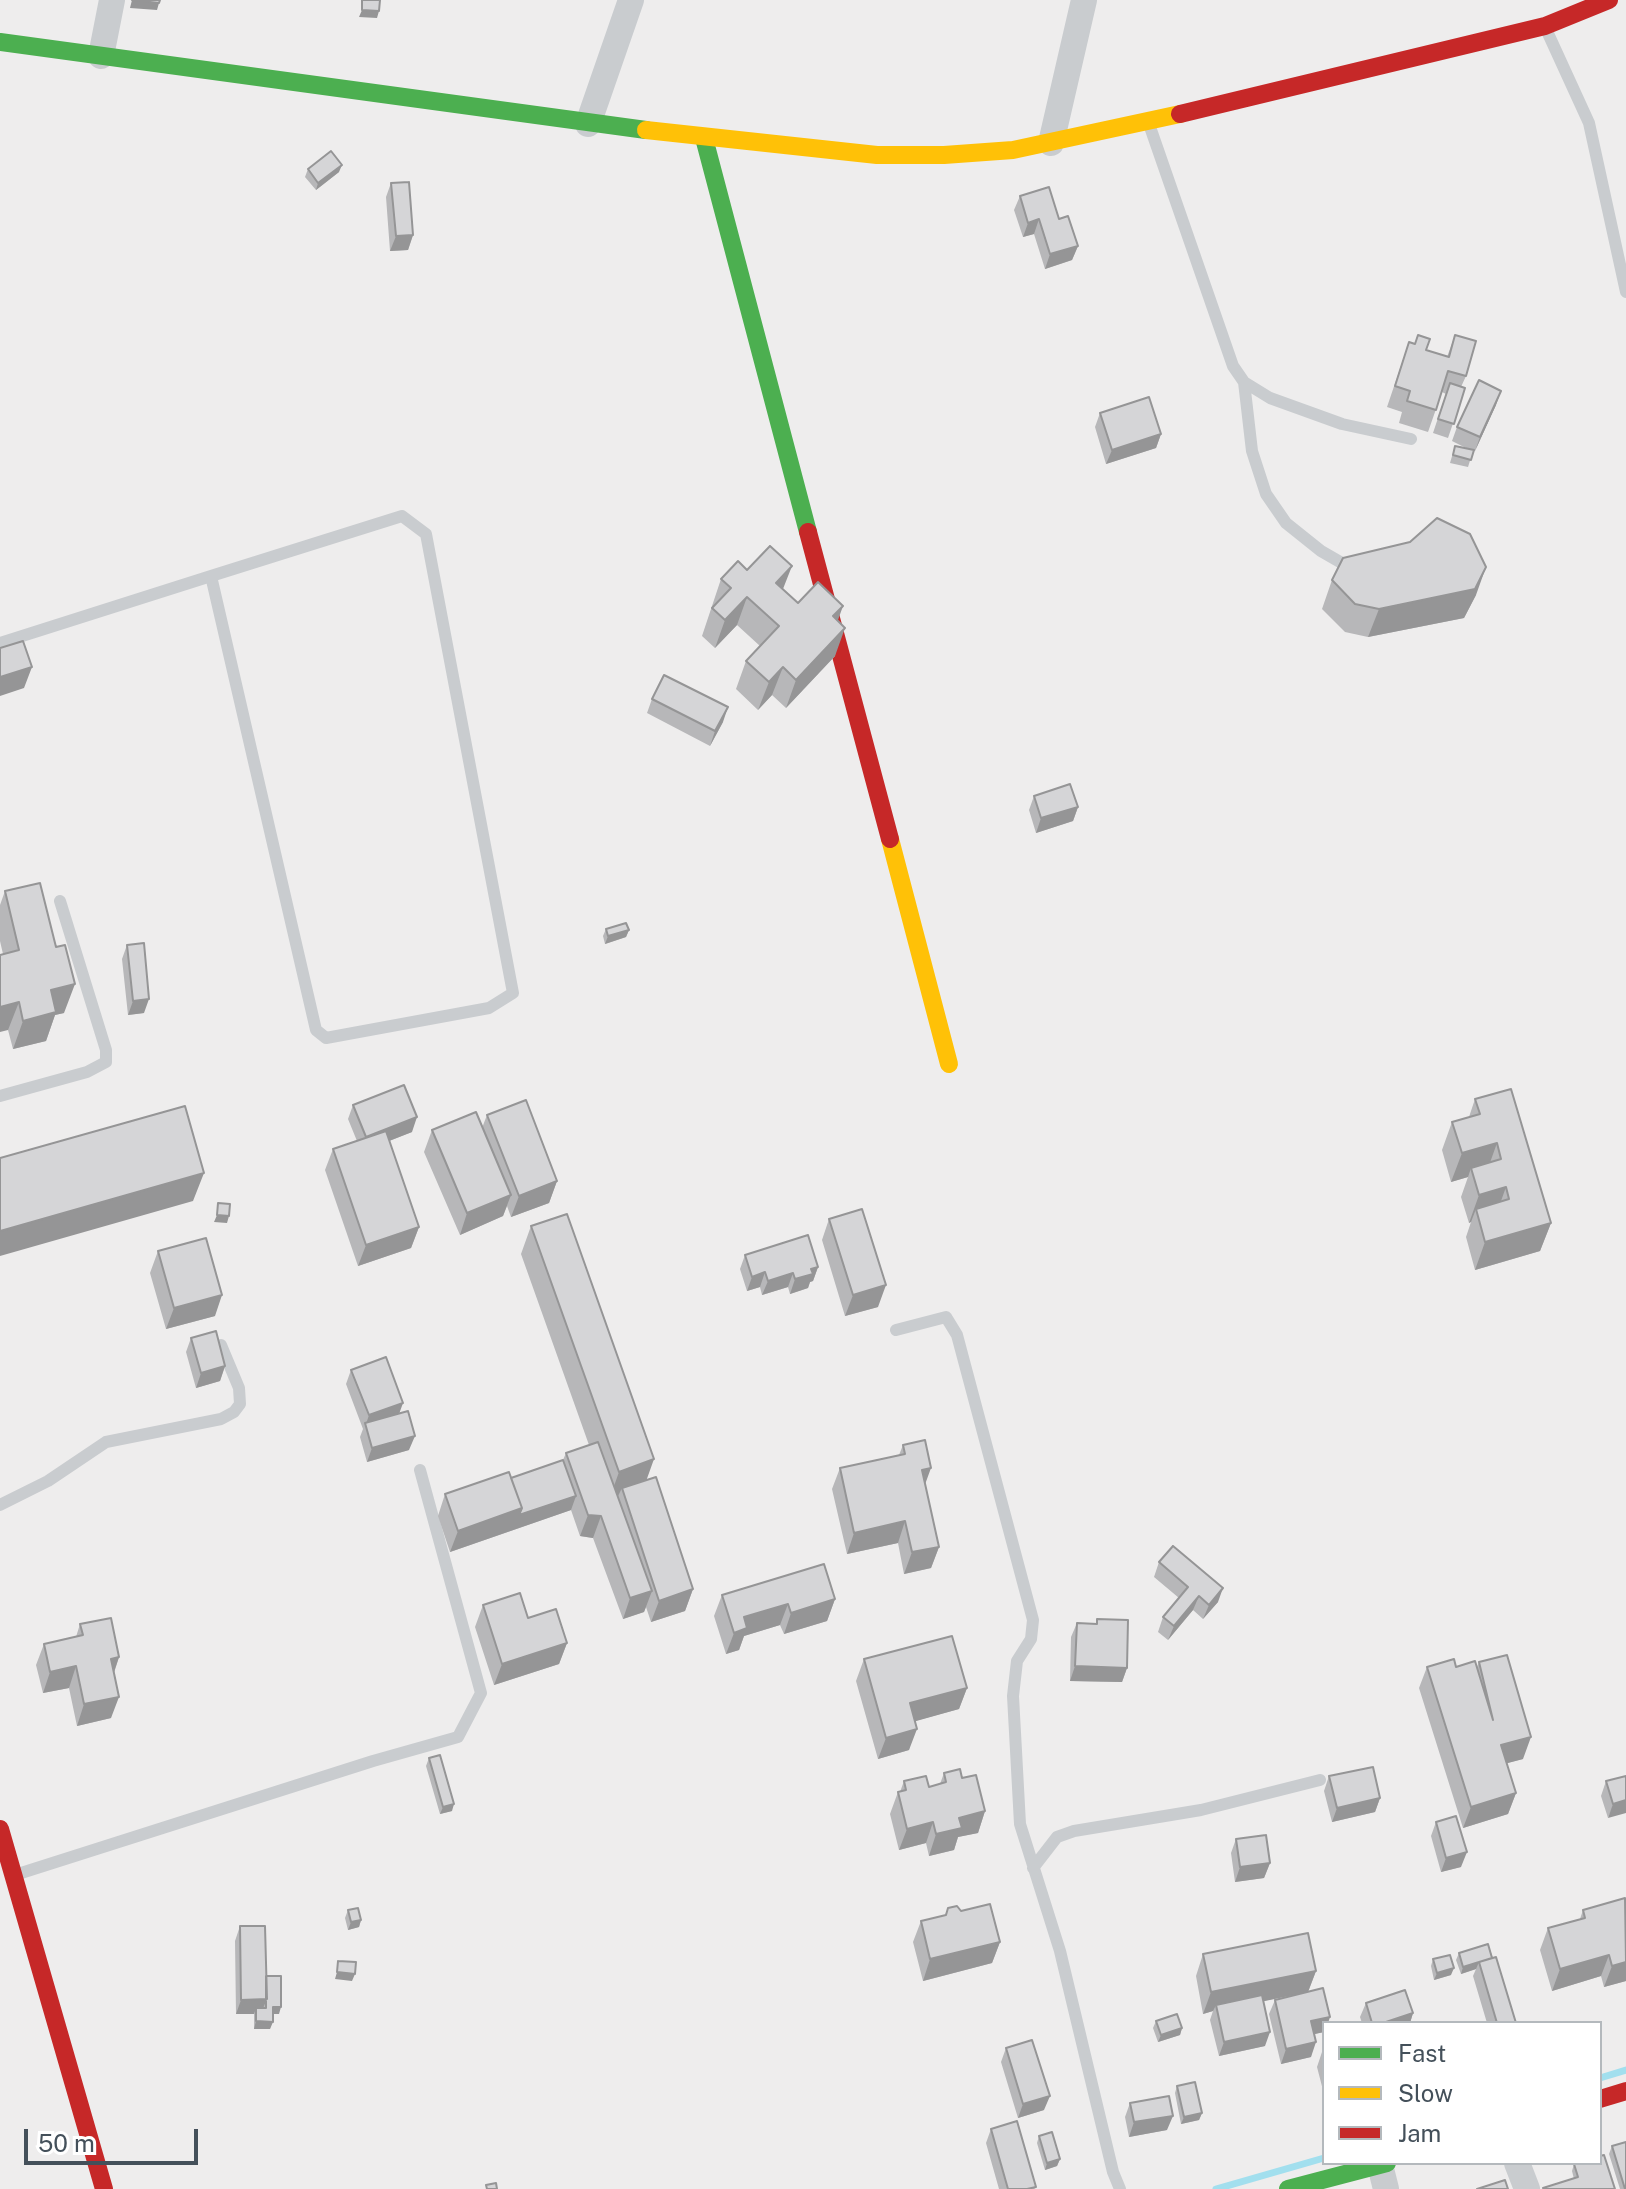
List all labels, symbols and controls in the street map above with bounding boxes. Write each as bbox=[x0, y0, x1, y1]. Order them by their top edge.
legend bbox=[1322, 2021, 1602, 2165]
text: Fast bbox=[1398, 2039, 1446, 2067]
text: Slow bbox=[1398, 2079, 1453, 2107]
scale bar bbox=[28, 2113, 202, 2163]
text: Jam bbox=[1398, 2119, 1441, 2147]
text: 50 m bbox=[38, 2129, 95, 2157]

